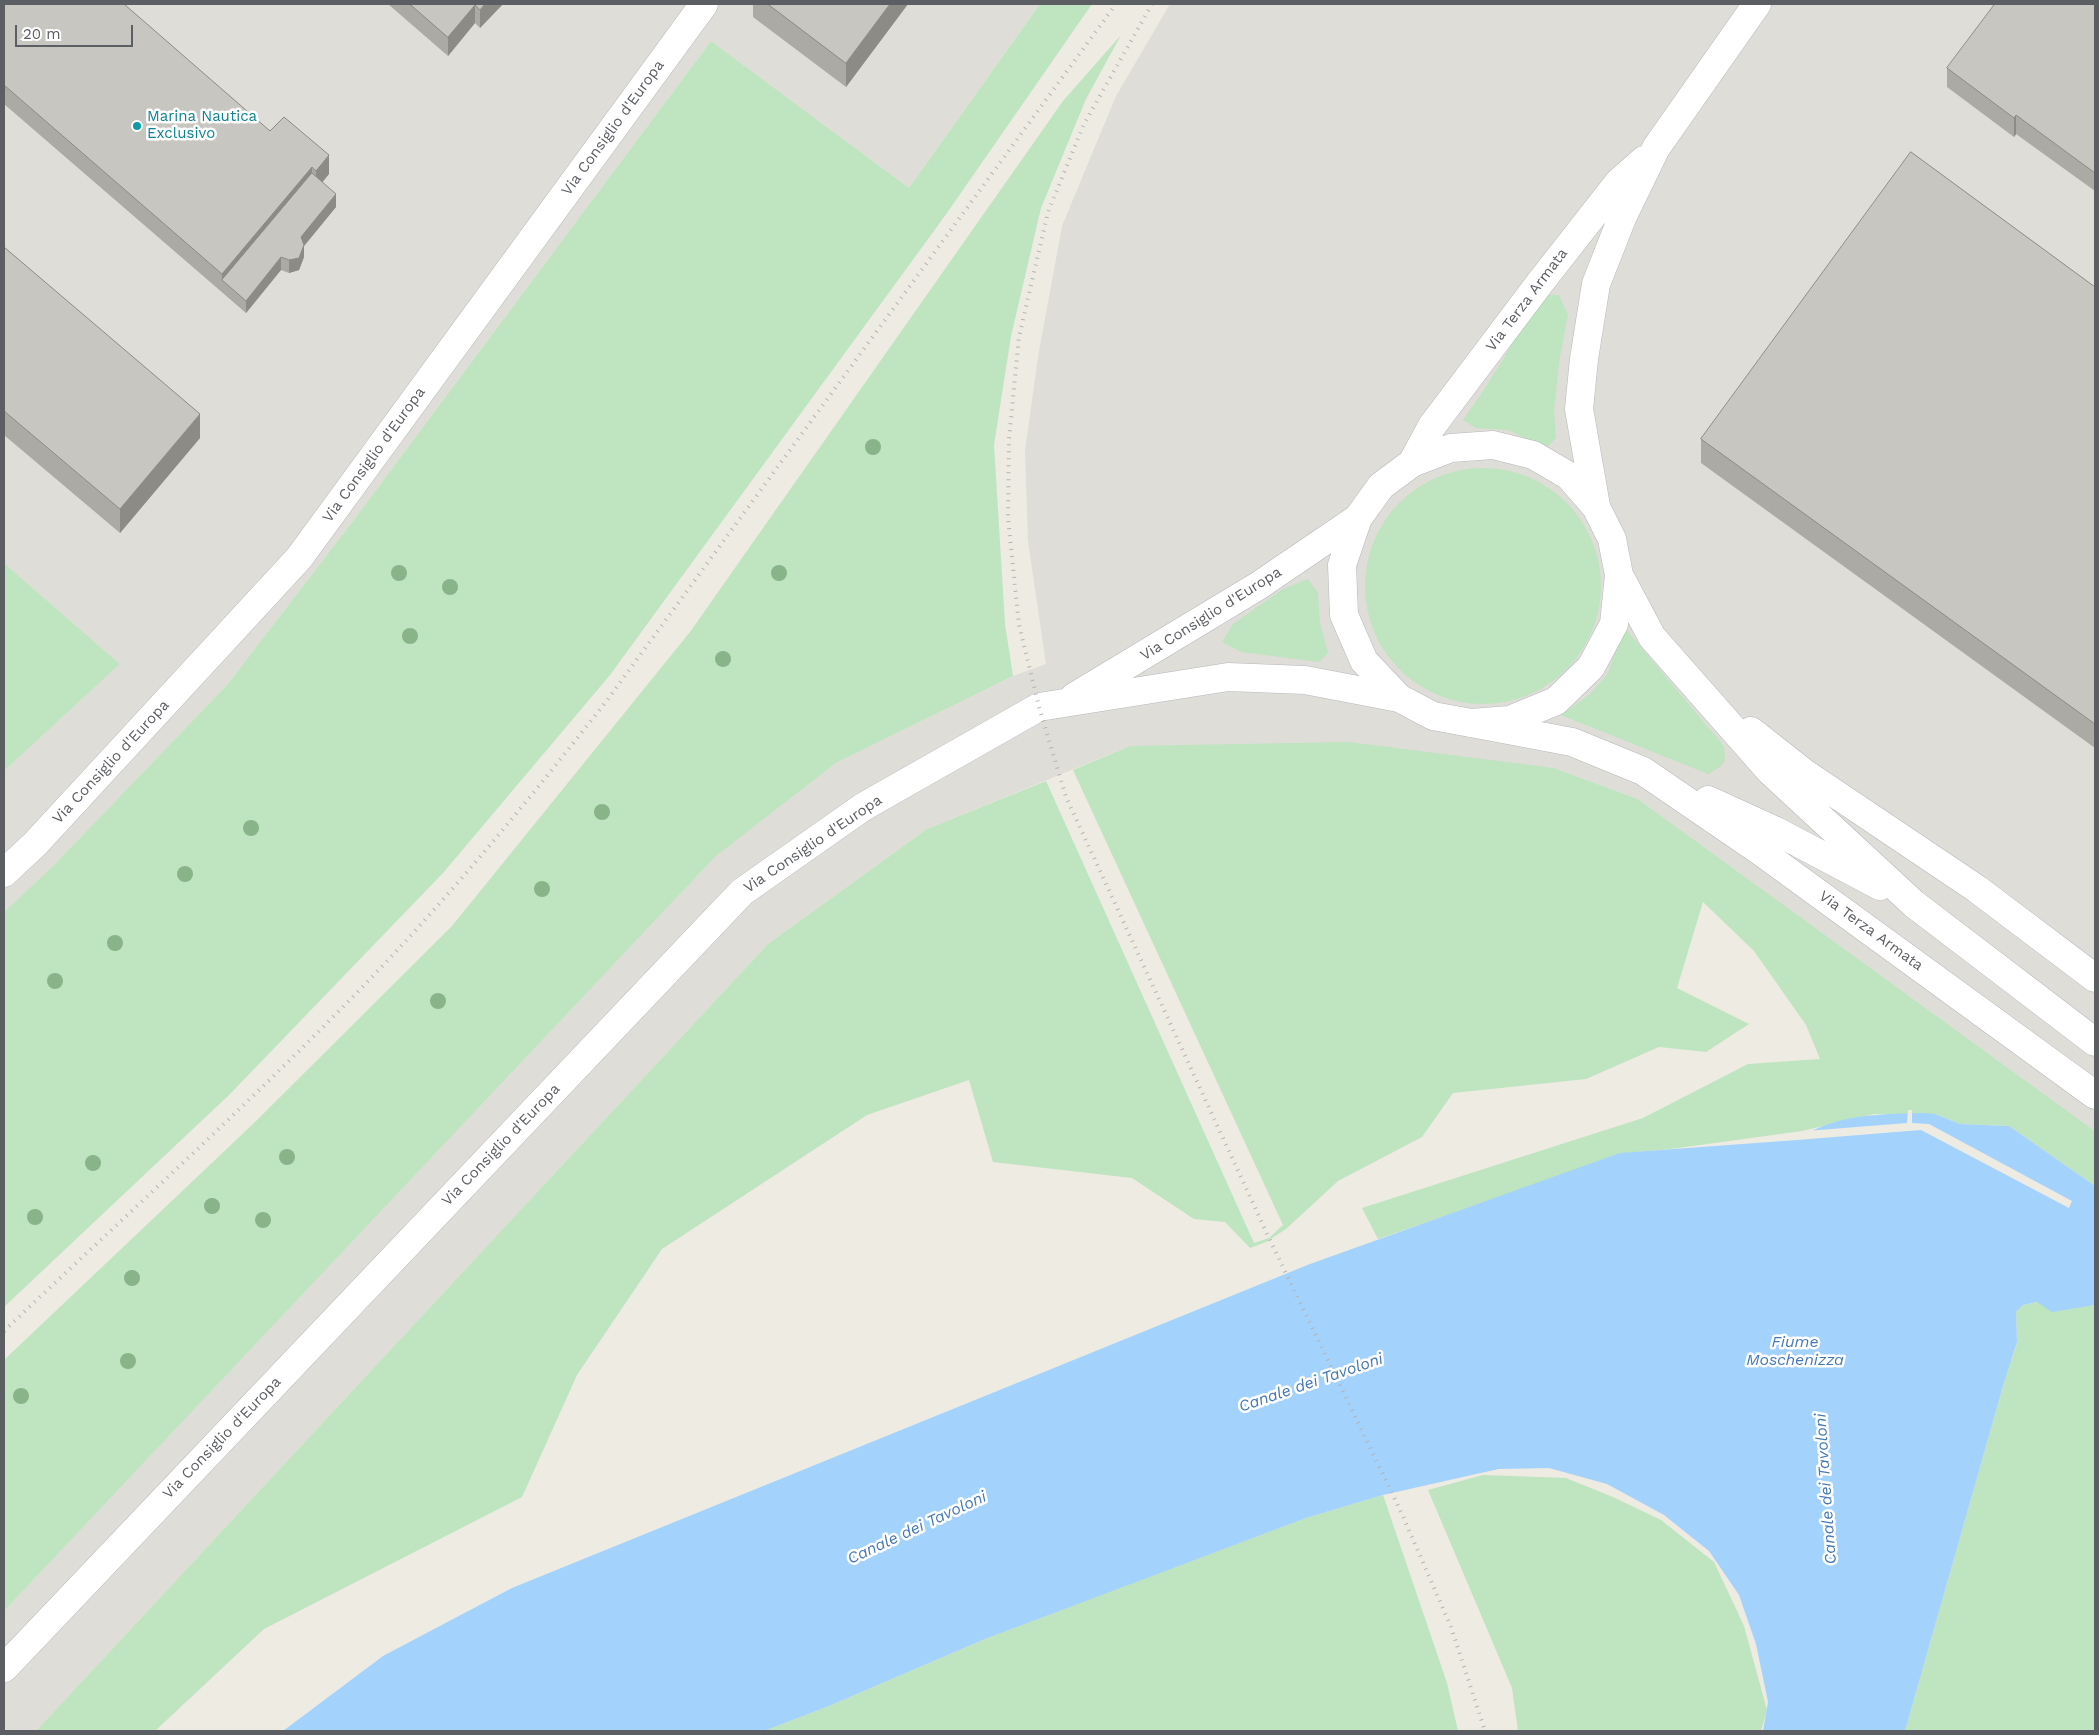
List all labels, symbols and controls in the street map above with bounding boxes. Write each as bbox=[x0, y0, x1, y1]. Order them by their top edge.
scale bar bbox=[18, 15, 135, 47]
text: 20 m bbox=[23, 25, 61, 43]
street label: Via Consiglio d'Europa bbox=[558, 57, 668, 199]
place label: Marina Nautica Exclusivo bbox=[147, 108, 257, 143]
marker: Marina Nautica Exclusivo bbox=[131, 120, 143, 132]
street label: Via Terza Armata bbox=[1482, 245, 1572, 355]
street label: Via Consiglio d'Europa bbox=[319, 384, 429, 526]
street label: Via Consiglio d'Europa bbox=[1137, 563, 1285, 665]
street label: Via Consiglio d'Europa bbox=[49, 696, 173, 828]
street label: Via Consiglio d'Europa bbox=[741, 791, 885, 897]
street label: Via Terza Armata bbox=[1815, 887, 1927, 975]
street label: Via Consiglio d'Europa bbox=[438, 1080, 564, 1210]
water label: Fiume Moschenizza bbox=[1746, 1332, 1844, 1370]
water label: Canale dei Tavoloni bbox=[1236, 1349, 1386, 1417]
street label: Via Consiglio d'Europa bbox=[159, 1373, 285, 1503]
water label: Canale dei Tavoloni bbox=[1811, 1413, 1841, 1565]
water label: Canale dei Tavoloni bbox=[844, 1487, 990, 1569]

